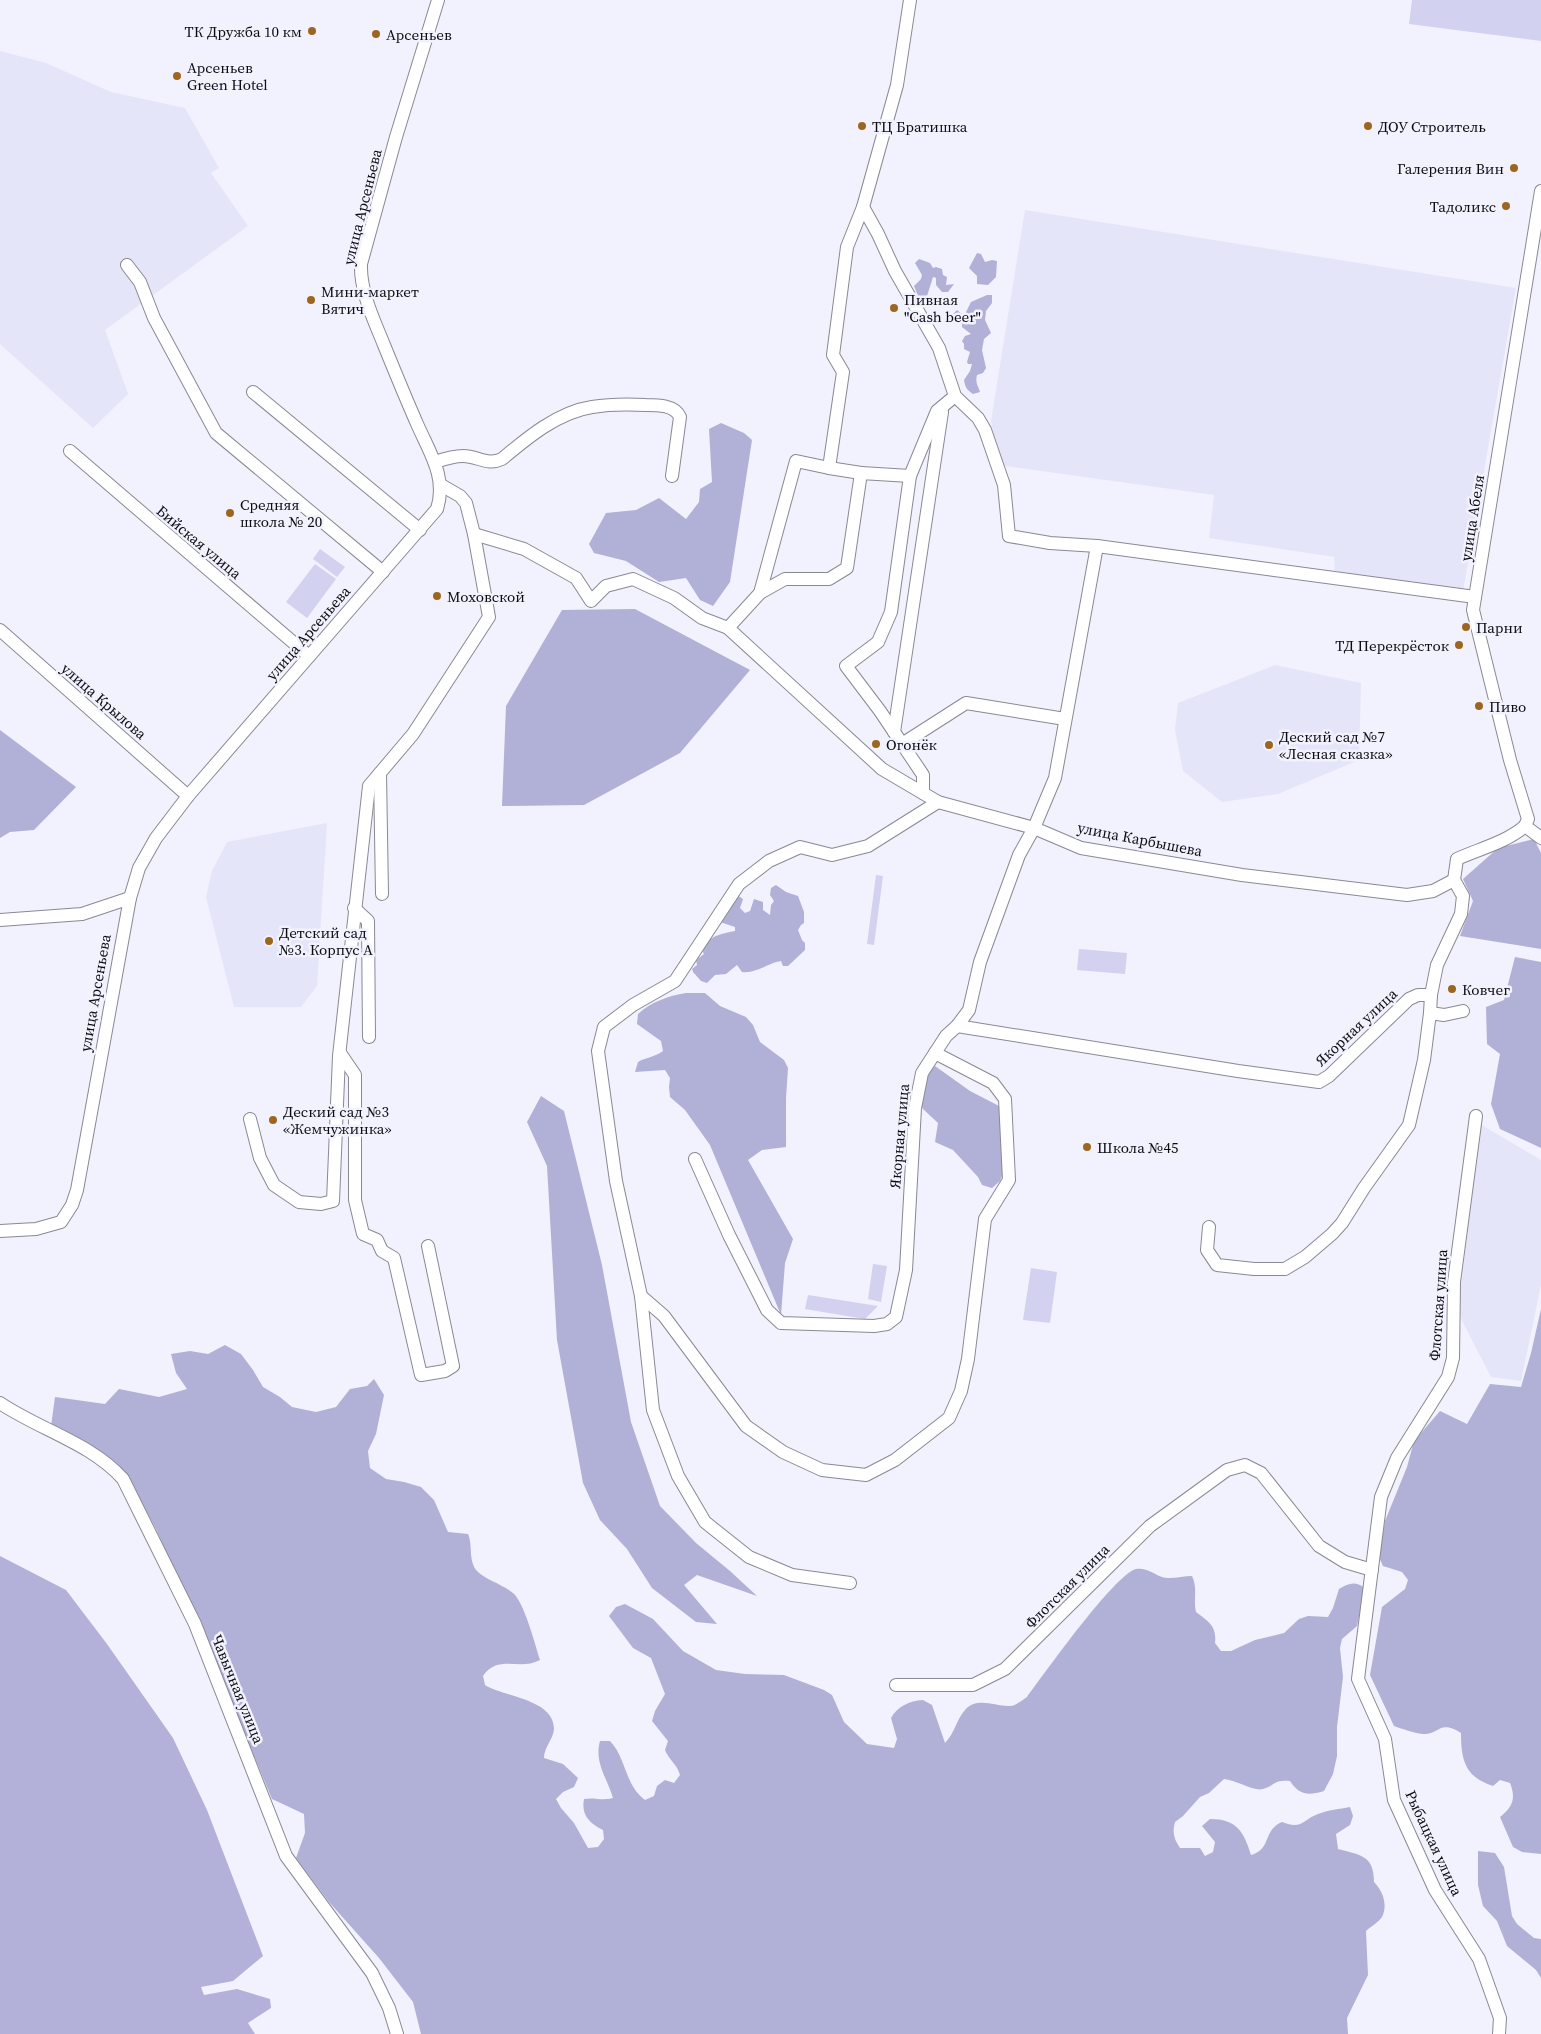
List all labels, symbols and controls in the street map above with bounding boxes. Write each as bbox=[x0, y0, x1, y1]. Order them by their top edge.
place label: ТК Дружба 10 км bbox=[185, 21, 302, 42]
place label: Арсеньев bbox=[386, 24, 452, 45]
marker: ТК Дружба 10 км bbox=[306, 25, 318, 37]
marker: Арсеньев bbox=[370, 28, 382, 40]
place label: Арсеньев Green Hotel bbox=[187, 57, 268, 95]
marker: Арсеньев Green Hotel bbox=[171, 70, 183, 82]
place label: ТЦ Братишка bbox=[872, 116, 968, 137]
place label: ДОУ Строитель bbox=[1378, 116, 1486, 137]
marker: ТЦ Братишка bbox=[856, 120, 868, 132]
marker: ДОУ Строитель bbox=[1362, 120, 1374, 132]
street label: улица Арсеньева bbox=[337, 146, 387, 267]
place label: Галерения Вин bbox=[1397, 158, 1504, 179]
marker: Галерения Вин bbox=[1508, 162, 1520, 174]
place label: Тадоликс bbox=[1430, 196, 1496, 217]
marker: Тадоликс bbox=[1500, 200, 1512, 212]
place label: Мини-маркет Вятич bbox=[321, 281, 419, 319]
place label: Пивная "Cash beer" bbox=[904, 289, 981, 327]
marker: Мини-маркет Вятич bbox=[305, 294, 317, 306]
marker: Пивная "Cash beer" bbox=[888, 302, 900, 314]
street label: улица Абеля bbox=[1455, 473, 1489, 563]
place label: Средняя школа № 20 bbox=[240, 494, 322, 532]
street label: Бийская улица bbox=[152, 500, 246, 584]
marker: Средняя школа № 20 bbox=[224, 507, 236, 519]
street label: улица Арсеньева bbox=[261, 581, 355, 685]
place label: Моховской bbox=[447, 586, 525, 607]
marker: Моховской bbox=[431, 590, 443, 602]
place label: Парни bbox=[1476, 617, 1523, 638]
marker: Парни bbox=[1460, 621, 1472, 633]
place label: ТД Перекрёсток bbox=[1335, 635, 1450, 656]
marker: ТД Перекрёсток bbox=[1453, 639, 1465, 651]
street label: улица Крылова bbox=[57, 658, 152, 744]
place label: Пиво bbox=[1489, 696, 1526, 717]
marker: Пиво bbox=[1473, 700, 1485, 712]
place label: Деский сад №7 «Лесная сказка» bbox=[1279, 726, 1393, 764]
place label: Огонёк bbox=[886, 734, 938, 755]
marker: Огонёк bbox=[870, 738, 882, 750]
marker: Деский сад №7 «Лесная сказка» bbox=[1263, 739, 1275, 751]
street label: улица Карбышева bbox=[1076, 817, 1205, 861]
place label: Детский сад №3. Корпус А bbox=[278, 922, 373, 960]
street label: улица Арсеньева bbox=[74, 932, 116, 1053]
marker: Детский сад №3. Корпус А bbox=[263, 935, 275, 947]
place label: Ковчег bbox=[1462, 979, 1510, 1000]
street label: Якорная улица bbox=[1310, 983, 1402, 1071]
marker: Ковчег bbox=[1446, 983, 1458, 995]
street label: Якорная улица bbox=[884, 1082, 914, 1189]
place label: Деский сад №3 «Жемчужинка» bbox=[283, 1101, 392, 1139]
marker: Деский сад №3 «Жемчужинка» bbox=[267, 1114, 279, 1126]
place label: Школа №45 bbox=[1097, 1137, 1179, 1158]
marker: Школа №45 bbox=[1081, 1141, 1093, 1153]
street label: Флотская улица bbox=[1424, 1248, 1452, 1361]
street label: Флотская улица bbox=[1020, 1539, 1114, 1633]
street label: Чавычная улица bbox=[207, 1631, 270, 1747]
street label: Рыбацкая улица bbox=[1400, 1787, 1468, 1900]

